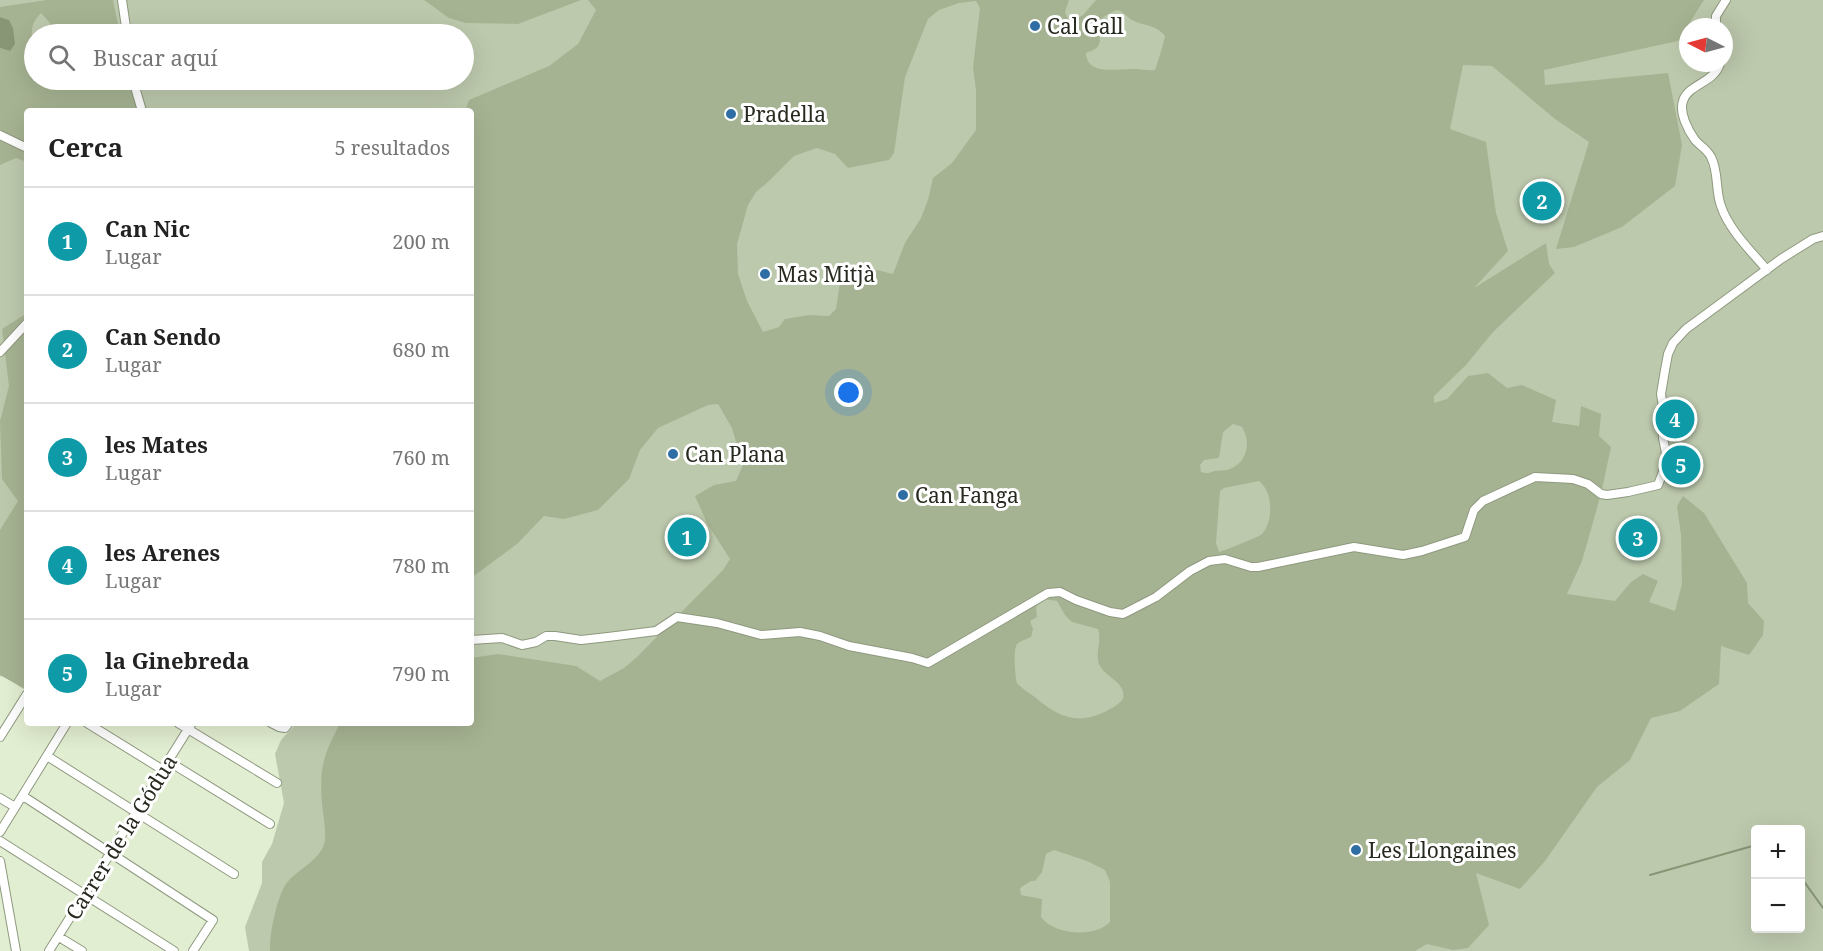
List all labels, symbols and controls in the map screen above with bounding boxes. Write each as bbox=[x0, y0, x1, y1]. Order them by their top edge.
place label: Cal Gall bbox=[1047, 12, 1124, 40]
north arrow bbox=[1679, 18, 1733, 72]
marker: Cal Gall bbox=[1028, 19, 1042, 33]
search box bbox=[24, 24, 474, 90]
icon: search bbox=[45, 41, 78, 74]
text: Buscar aquí bbox=[93, 42, 217, 72]
place label: Pradella bbox=[743, 100, 826, 128]
marker: Pradella bbox=[724, 107, 738, 121]
text: Cerca bbox=[48, 129, 123, 165]
text: 5 resultados bbox=[334, 134, 450, 161]
pin: 2 bbox=[1522, 178, 1562, 224]
text: Can Nic bbox=[105, 213, 190, 243]
text: 1 bbox=[62, 228, 73, 255]
text: 200 m bbox=[392, 228, 450, 255]
text: Lugar bbox=[105, 243, 162, 270]
place label: Mas Mitjà bbox=[777, 260, 875, 288]
marker: Mas Mitjà bbox=[758, 267, 772, 281]
text: Can Sendo bbox=[105, 321, 221, 351]
text: 2 bbox=[62, 336, 73, 363]
text: 680 m bbox=[392, 336, 450, 363]
text: Lugar bbox=[105, 351, 162, 378]
your location bbox=[834, 378, 863, 407]
pin: 4 bbox=[1656, 396, 1694, 442]
text: les Mates bbox=[105, 429, 208, 459]
place label: Can Plana bbox=[685, 440, 785, 468]
pin: 5 bbox=[1662, 442, 1700, 488]
text: 3 bbox=[62, 444, 73, 471]
text: 760 m bbox=[392, 444, 450, 471]
marker: Can Plana bbox=[666, 447, 680, 461]
text: Lugar bbox=[105, 459, 162, 486]
place label: Can Fanga bbox=[915, 481, 1019, 509]
marker: Can Fanga bbox=[896, 488, 910, 502]
pin: 1 bbox=[668, 514, 706, 560]
pin: 3 bbox=[1618, 516, 1658, 560]
text: les Arenes bbox=[105, 537, 220, 567]
text: 4 bbox=[62, 552, 73, 579]
text: 780 m bbox=[392, 552, 450, 579]
text: Lugar bbox=[105, 567, 162, 594]
text: la Ginebreda bbox=[105, 645, 249, 675]
text: 5 bbox=[62, 660, 73, 687]
text: 790 m bbox=[392, 660, 450, 687]
text: Lugar bbox=[105, 675, 162, 702]
street label: Carrer de la Gódua bbox=[59, 749, 183, 925]
map controls bbox=[1751, 825, 1805, 933]
button: + bbox=[1751, 825, 1805, 879]
place label: Les Llongaines bbox=[1368, 836, 1517, 864]
marker: Les Llongaines bbox=[1349, 843, 1363, 857]
button: − bbox=[1751, 879, 1805, 933]

